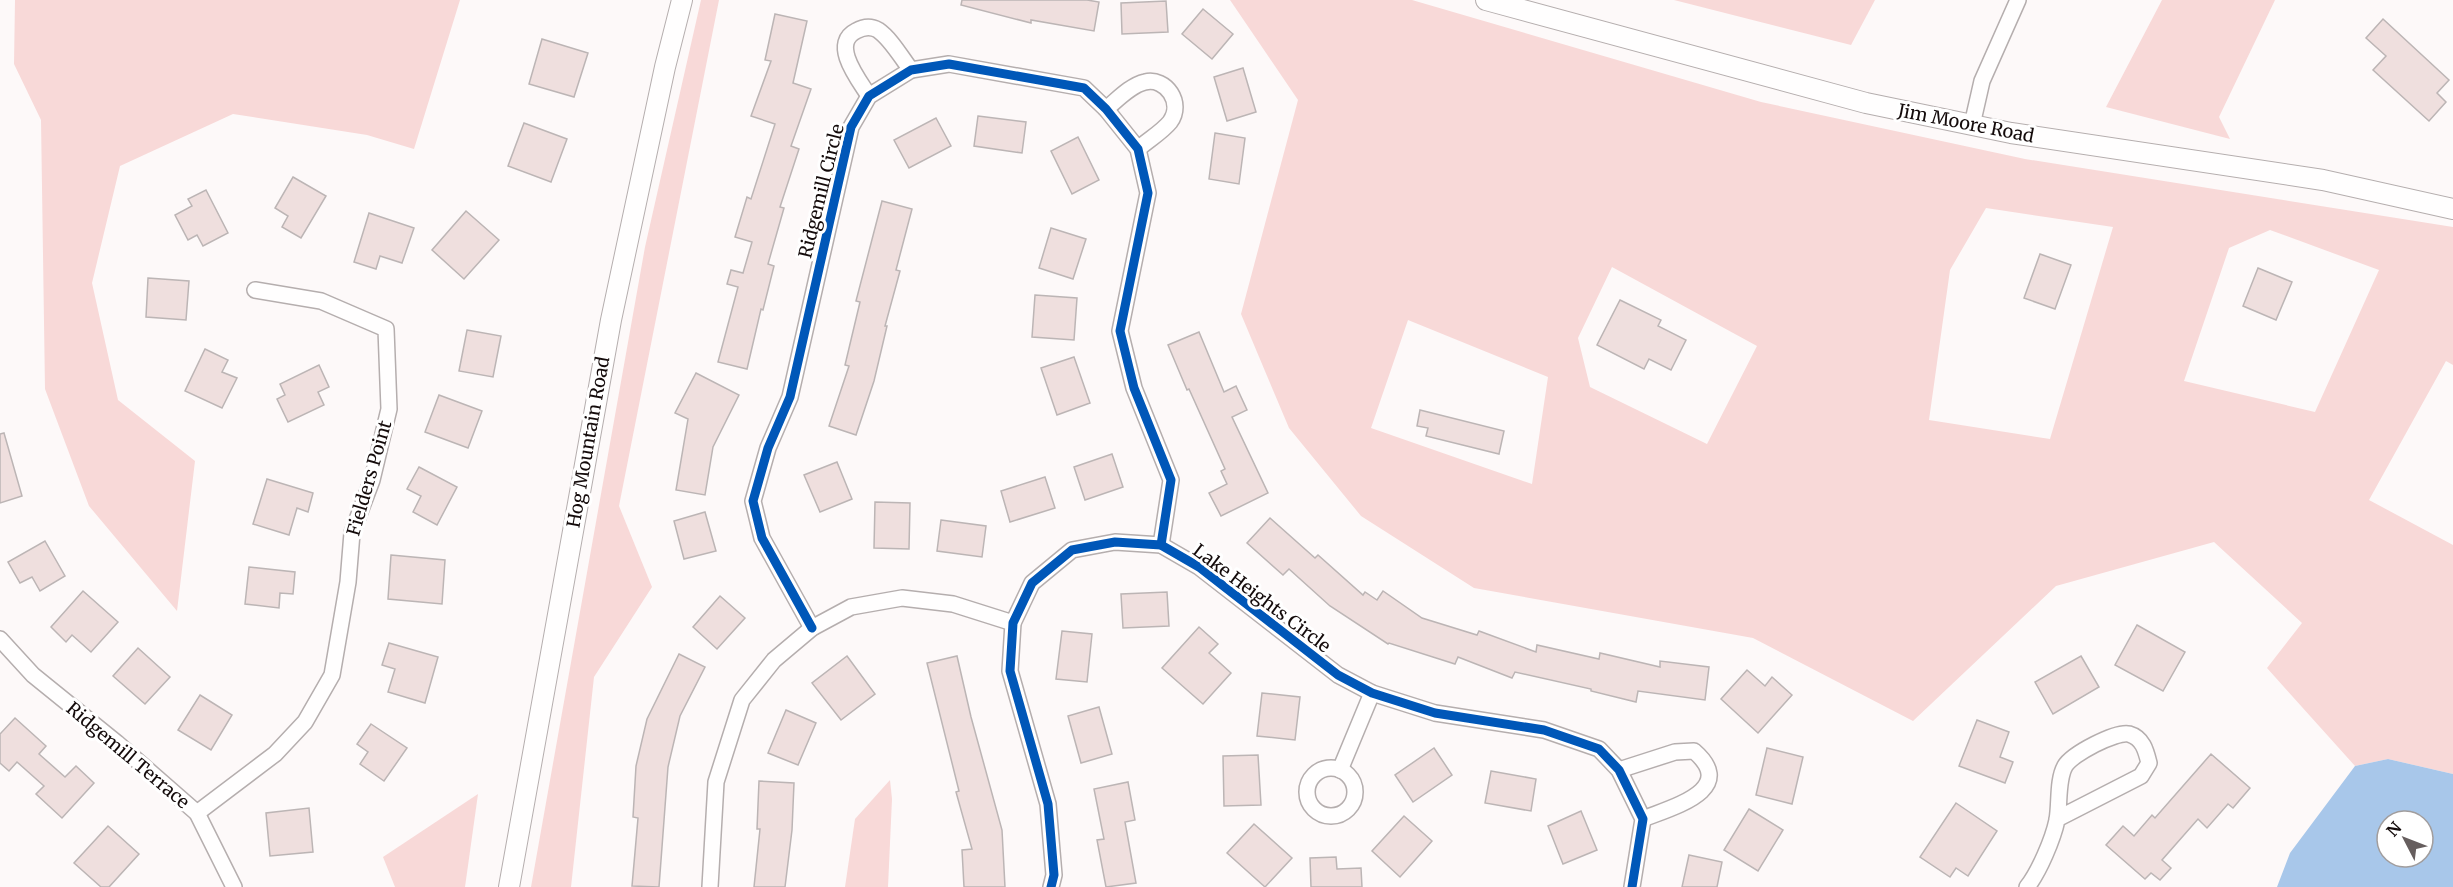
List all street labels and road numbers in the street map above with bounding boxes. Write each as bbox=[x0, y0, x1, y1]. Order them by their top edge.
street label: Jim Moore Road bbox=[1895, 98, 2036, 148]
street label: Ridgemill Circle bbox=[793, 122, 849, 260]
street label: Hog Mountain Road bbox=[562, 354, 614, 529]
street label: Fielders Point bbox=[342, 418, 396, 538]
street label: Lake Heights Circle bbox=[1189, 539, 1335, 657]
street label: Ridgemill Terrace bbox=[62, 697, 194, 813]

